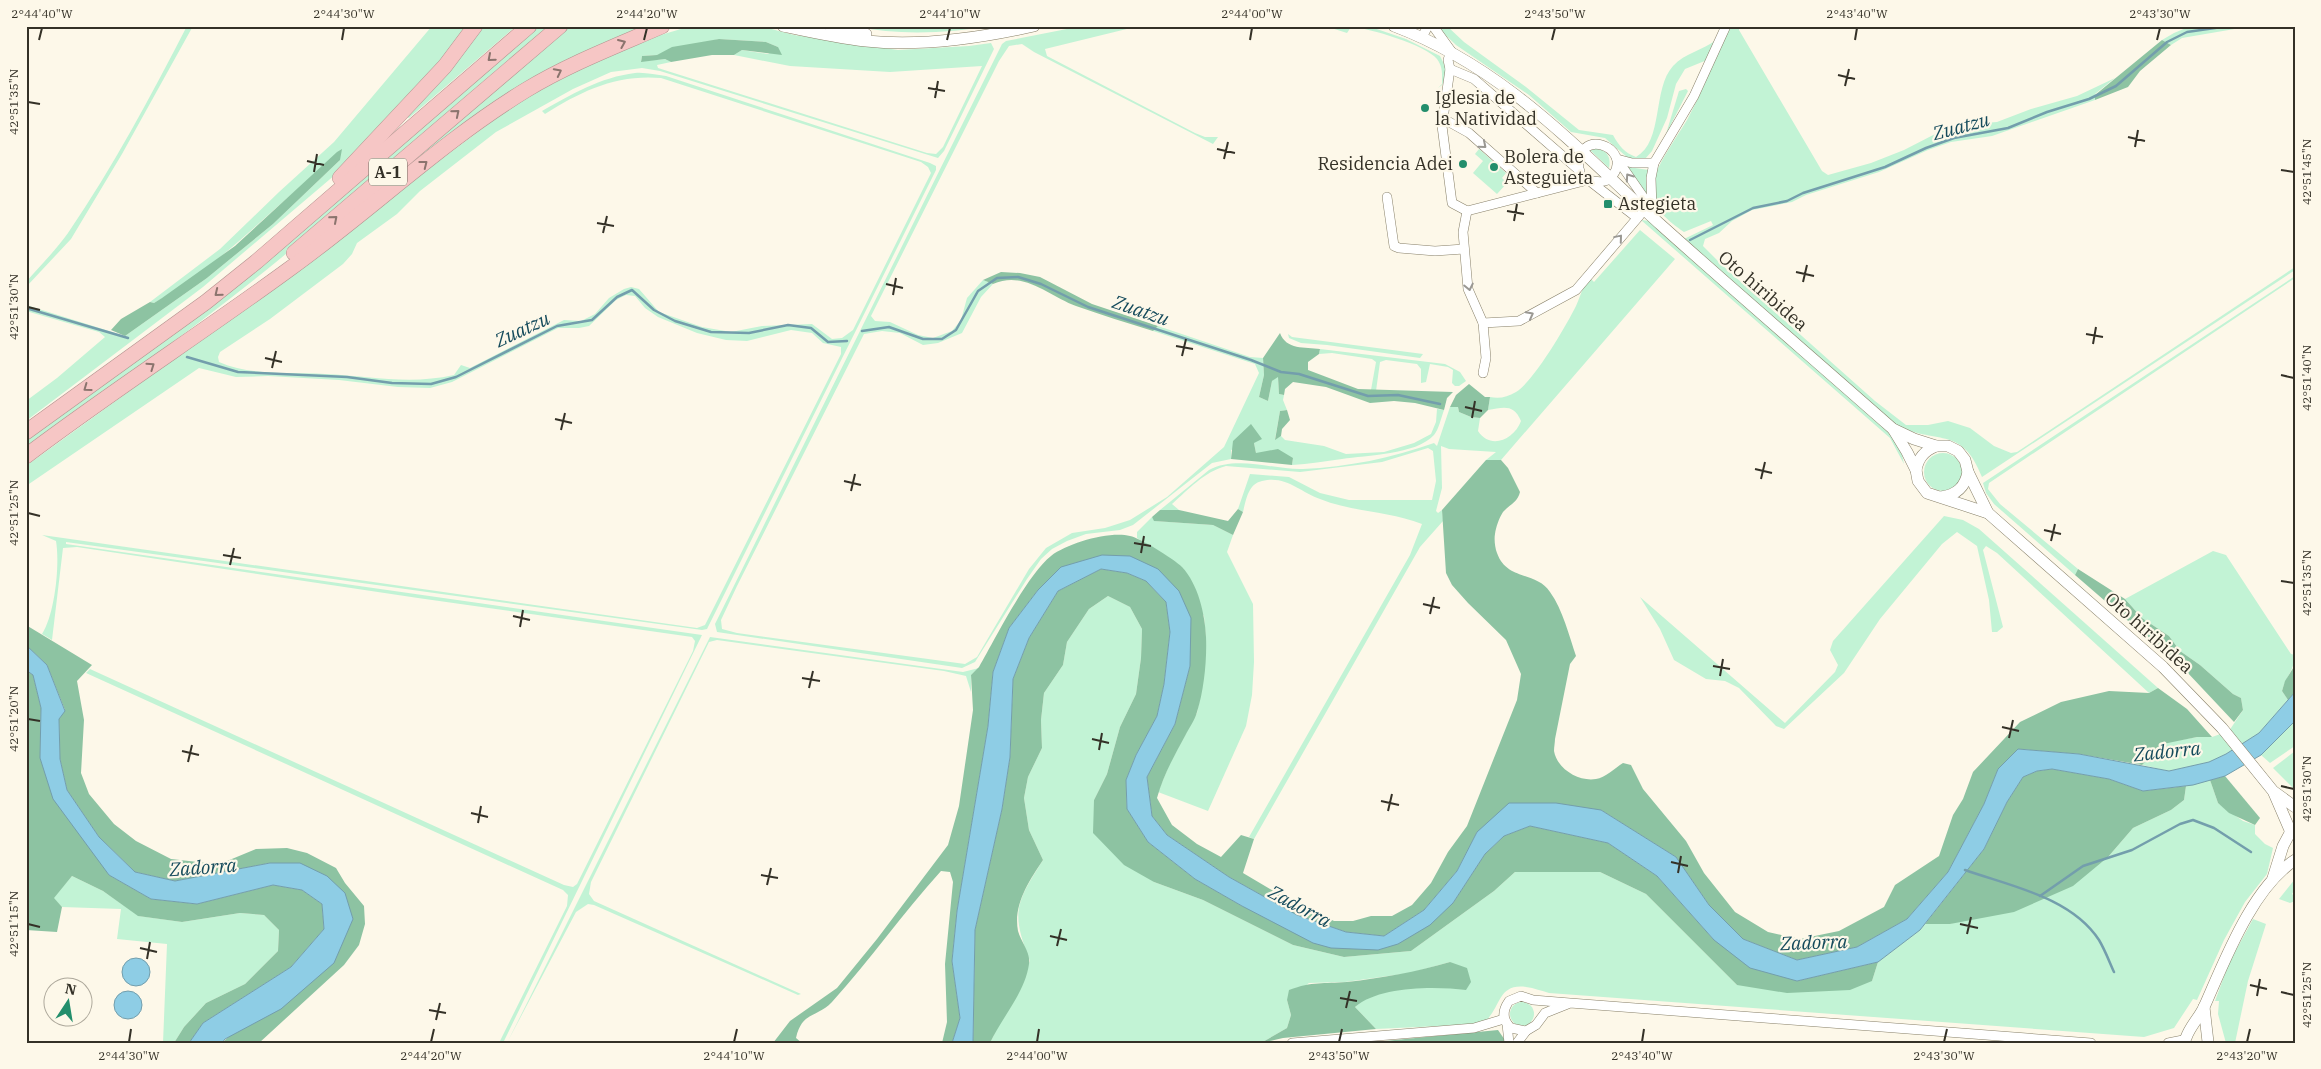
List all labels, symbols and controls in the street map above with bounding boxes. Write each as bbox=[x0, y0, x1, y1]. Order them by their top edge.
text: 2°44'40"W bbox=[11, 6, 73, 21]
text: 2°44'30"W bbox=[313, 6, 375, 21]
text: 2°44'20"W bbox=[616, 6, 678, 21]
text: 2°44'10"W bbox=[919, 6, 981, 21]
text: 2°44'00"W bbox=[1221, 6, 1283, 21]
text: 2°43'50"W bbox=[1524, 6, 1586, 21]
text: 2°43'40"W bbox=[1826, 6, 1888, 21]
text: 2°43'30"W bbox=[2129, 6, 2191, 21]
one-way arrow bbox=[617, 39, 626, 49]
one-way arrow bbox=[488, 52, 497, 61]
one-way arrow bbox=[552, 68, 561, 78]
text: 42°51'35"N bbox=[6, 69, 21, 135]
place label: Iglesia de la Natividad bbox=[1435, 86, 1537, 130]
marker: Iglesia de la Natividad bbox=[1419, 102, 1431, 114]
water label: Zuatzu bbox=[1929, 107, 1992, 145]
one-way arrow bbox=[451, 109, 460, 118]
one-way arrow bbox=[1477, 139, 1486, 148]
text: 42°51'45"N bbox=[2299, 139, 2314, 205]
place label: Bolera de Asteguieta bbox=[1504, 145, 1594, 189]
place label: Residencia Adei bbox=[1317, 152, 1453, 175]
road number: A-1 bbox=[369, 158, 407, 186]
marker: Residencia Adei bbox=[1457, 158, 1469, 170]
marker: Bolera de Asteguieta bbox=[1488, 161, 1500, 173]
one-way arrow bbox=[418, 162, 427, 170]
one-way arrow bbox=[1626, 173, 1635, 183]
place label: Astegieta bbox=[1618, 192, 1696, 215]
marker: Astegieta bbox=[1602, 198, 1614, 210]
one-way arrow bbox=[328, 216, 337, 225]
one-way arrow bbox=[1613, 234, 1622, 243]
street label: Oto hiribidea bbox=[1714, 245, 1813, 336]
text: 42°51'30"N bbox=[6, 274, 21, 340]
one-way arrow bbox=[1463, 283, 1474, 292]
one-way arrow bbox=[215, 287, 224, 296]
water label: Zuatzu bbox=[1109, 289, 1172, 331]
water label: Zuatzu bbox=[490, 306, 554, 353]
one-way arrow bbox=[1525, 311, 1534, 321]
text: 42°51'40"N bbox=[2299, 345, 2314, 411]
one-way arrow bbox=[145, 363, 155, 372]
one-way arrow bbox=[83, 382, 93, 391]
text: 42°51'25"N bbox=[6, 480, 21, 546]
text: 42°51'35"N bbox=[2299, 550, 2314, 616]
street label: Oto hiribidea bbox=[2100, 587, 2198, 678]
text: 42°51'20"N bbox=[6, 686, 21, 752]
water label: Zadorra bbox=[2131, 735, 2202, 767]
text: 42°51'30"N bbox=[2299, 756, 2314, 822]
water label: Zadorra bbox=[168, 853, 238, 881]
water label: Zadorra bbox=[1264, 879, 1336, 933]
text: 42°51'15"N bbox=[6, 891, 21, 957]
water label: Zadorra bbox=[1779, 929, 1849, 955]
text: 42°51'25"N bbox=[2299, 962, 2314, 1028]
north arrow bbox=[42, 976, 92, 1026]
text: N bbox=[63, 979, 78, 999]
text: 2°44'30"W bbox=[98, 1048, 160, 1063]
text: 2°44'20"W bbox=[400, 1048, 462, 1063]
text: 2°44'10"W bbox=[703, 1048, 765, 1063]
text: 2°44'00"W bbox=[1006, 1048, 1068, 1063]
text: 2°43'50"W bbox=[1308, 1048, 1370, 1063]
text: 2°43'40"W bbox=[1611, 1048, 1673, 1063]
text: 2°43'30"W bbox=[1913, 1048, 1975, 1063]
text: 2°43'20"W bbox=[2216, 1048, 2278, 1063]

